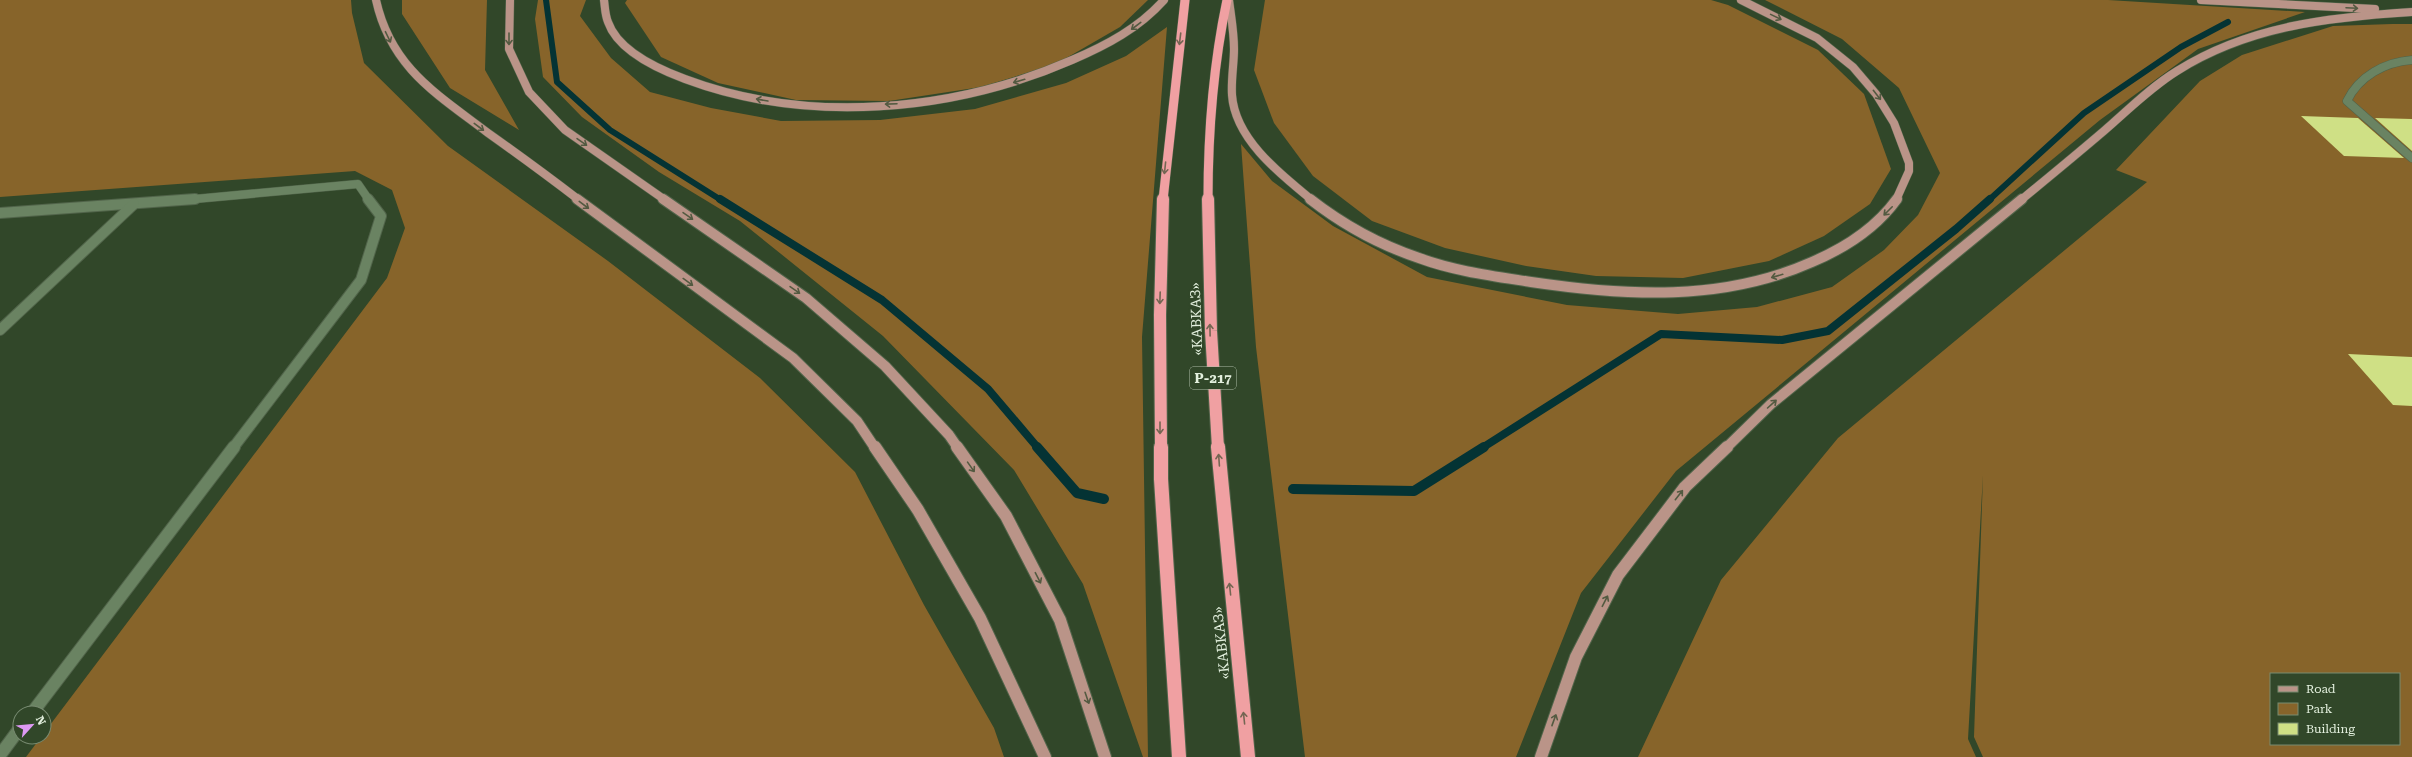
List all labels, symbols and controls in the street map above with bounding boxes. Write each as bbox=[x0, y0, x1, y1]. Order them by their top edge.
one-way arrow bbox=[2345, 4, 2358, 11]
one-way arrow bbox=[1769, 14, 1781, 21]
one-way arrow bbox=[1131, 22, 1142, 31]
one-way arrow bbox=[385, 30, 392, 42]
one-way arrow bbox=[505, 32, 513, 45]
one-way arrow bbox=[1176, 32, 1184, 45]
one-way arrow bbox=[1012, 78, 1025, 85]
one-way arrow bbox=[1873, 90, 1881, 101]
one-way arrow bbox=[755, 96, 768, 104]
one-way arrow bbox=[885, 100, 898, 108]
one-way arrow bbox=[474, 123, 485, 131]
one-way arrow bbox=[576, 138, 587, 146]
one-way arrow bbox=[1162, 161, 1169, 174]
one-way arrow bbox=[578, 200, 589, 209]
one-way arrow bbox=[1883, 206, 1893, 216]
one-way arrow bbox=[683, 212, 694, 220]
one-way arrow bbox=[1771, 273, 1784, 280]
one-way arrow bbox=[683, 278, 694, 286]
street label: «КАВКАЗ» bbox=[1187, 282, 1205, 356]
one-way arrow bbox=[789, 286, 800, 294]
one-way arrow bbox=[1157, 291, 1164, 304]
one-way arrow bbox=[1207, 324, 1214, 337]
road number: Р-217 bbox=[1190, 367, 1236, 389]
one-way arrow bbox=[1767, 399, 1777, 408]
one-way arrow bbox=[1156, 421, 1164, 434]
one-way arrow bbox=[1215, 453, 1222, 466]
one-way arrow bbox=[967, 461, 975, 472]
one-way arrow bbox=[1675, 490, 1684, 501]
one-way arrow bbox=[1035, 571, 1043, 583]
one-way arrow bbox=[1226, 583, 1234, 596]
one-way arrow bbox=[1602, 595, 1609, 607]
street label: «КАВКАЗ» bbox=[1209, 606, 1233, 680]
legend bbox=[2270, 673, 2400, 745]
text: Road bbox=[2306, 682, 2336, 696]
one-way arrow bbox=[1084, 691, 1091, 704]
text: Park bbox=[2306, 702, 2333, 716]
north arrow bbox=[12, 705, 52, 745]
one-way arrow bbox=[1240, 712, 1248, 725]
text: N bbox=[33, 714, 48, 728]
one-way arrow bbox=[1551, 714, 1558, 727]
text: Building bbox=[2306, 722, 2355, 736]

